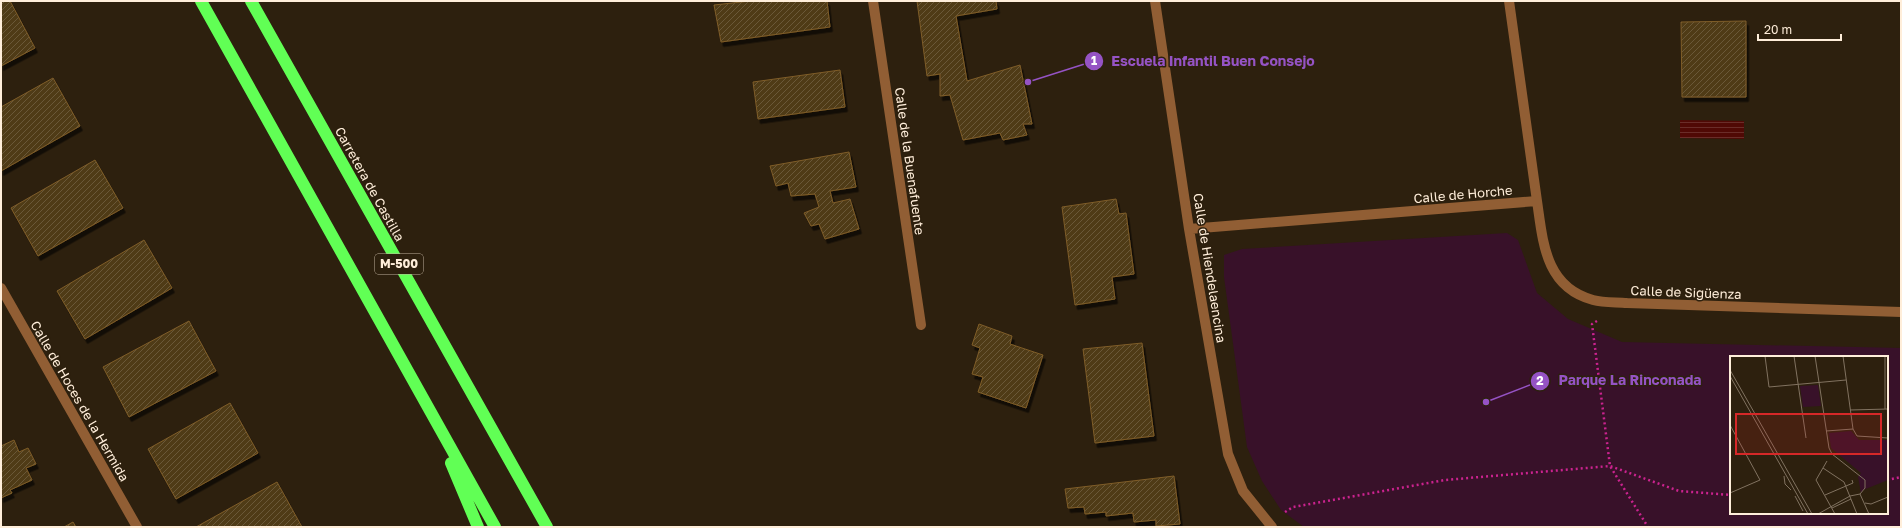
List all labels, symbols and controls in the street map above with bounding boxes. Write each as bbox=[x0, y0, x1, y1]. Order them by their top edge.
scale bar bbox=[1758, 16, 1841, 42]
text: 20 m bbox=[1764, 22, 1792, 37]
callout: Escuela Infantil Buen Consejo bbox=[1084, 48, 1323, 74]
text: Escuela Infantil Buen Consejo bbox=[1111, 52, 1315, 69]
text: 1 bbox=[1091, 53, 1097, 68]
street label: Calle de la Buenafuente bbox=[892, 86, 928, 236]
street label: Carretera de Castilla bbox=[332, 124, 408, 244]
street label: Calle de Horche bbox=[1413, 182, 1513, 206]
street label: Calle de Hiendelaencina bbox=[1190, 192, 1230, 344]
road number: M-500 bbox=[375, 254, 423, 274]
street label: Calle de Sigüenza bbox=[1630, 282, 1742, 302]
street label: Calle de Hoces de la Hermida bbox=[27, 318, 133, 484]
inset map bbox=[1730, 356, 1888, 514]
callout: Parque La Rinconada bbox=[1530, 368, 1709, 394]
text: Parque La Rinconada bbox=[1559, 371, 1701, 388]
text: 2 bbox=[1536, 373, 1544, 388]

